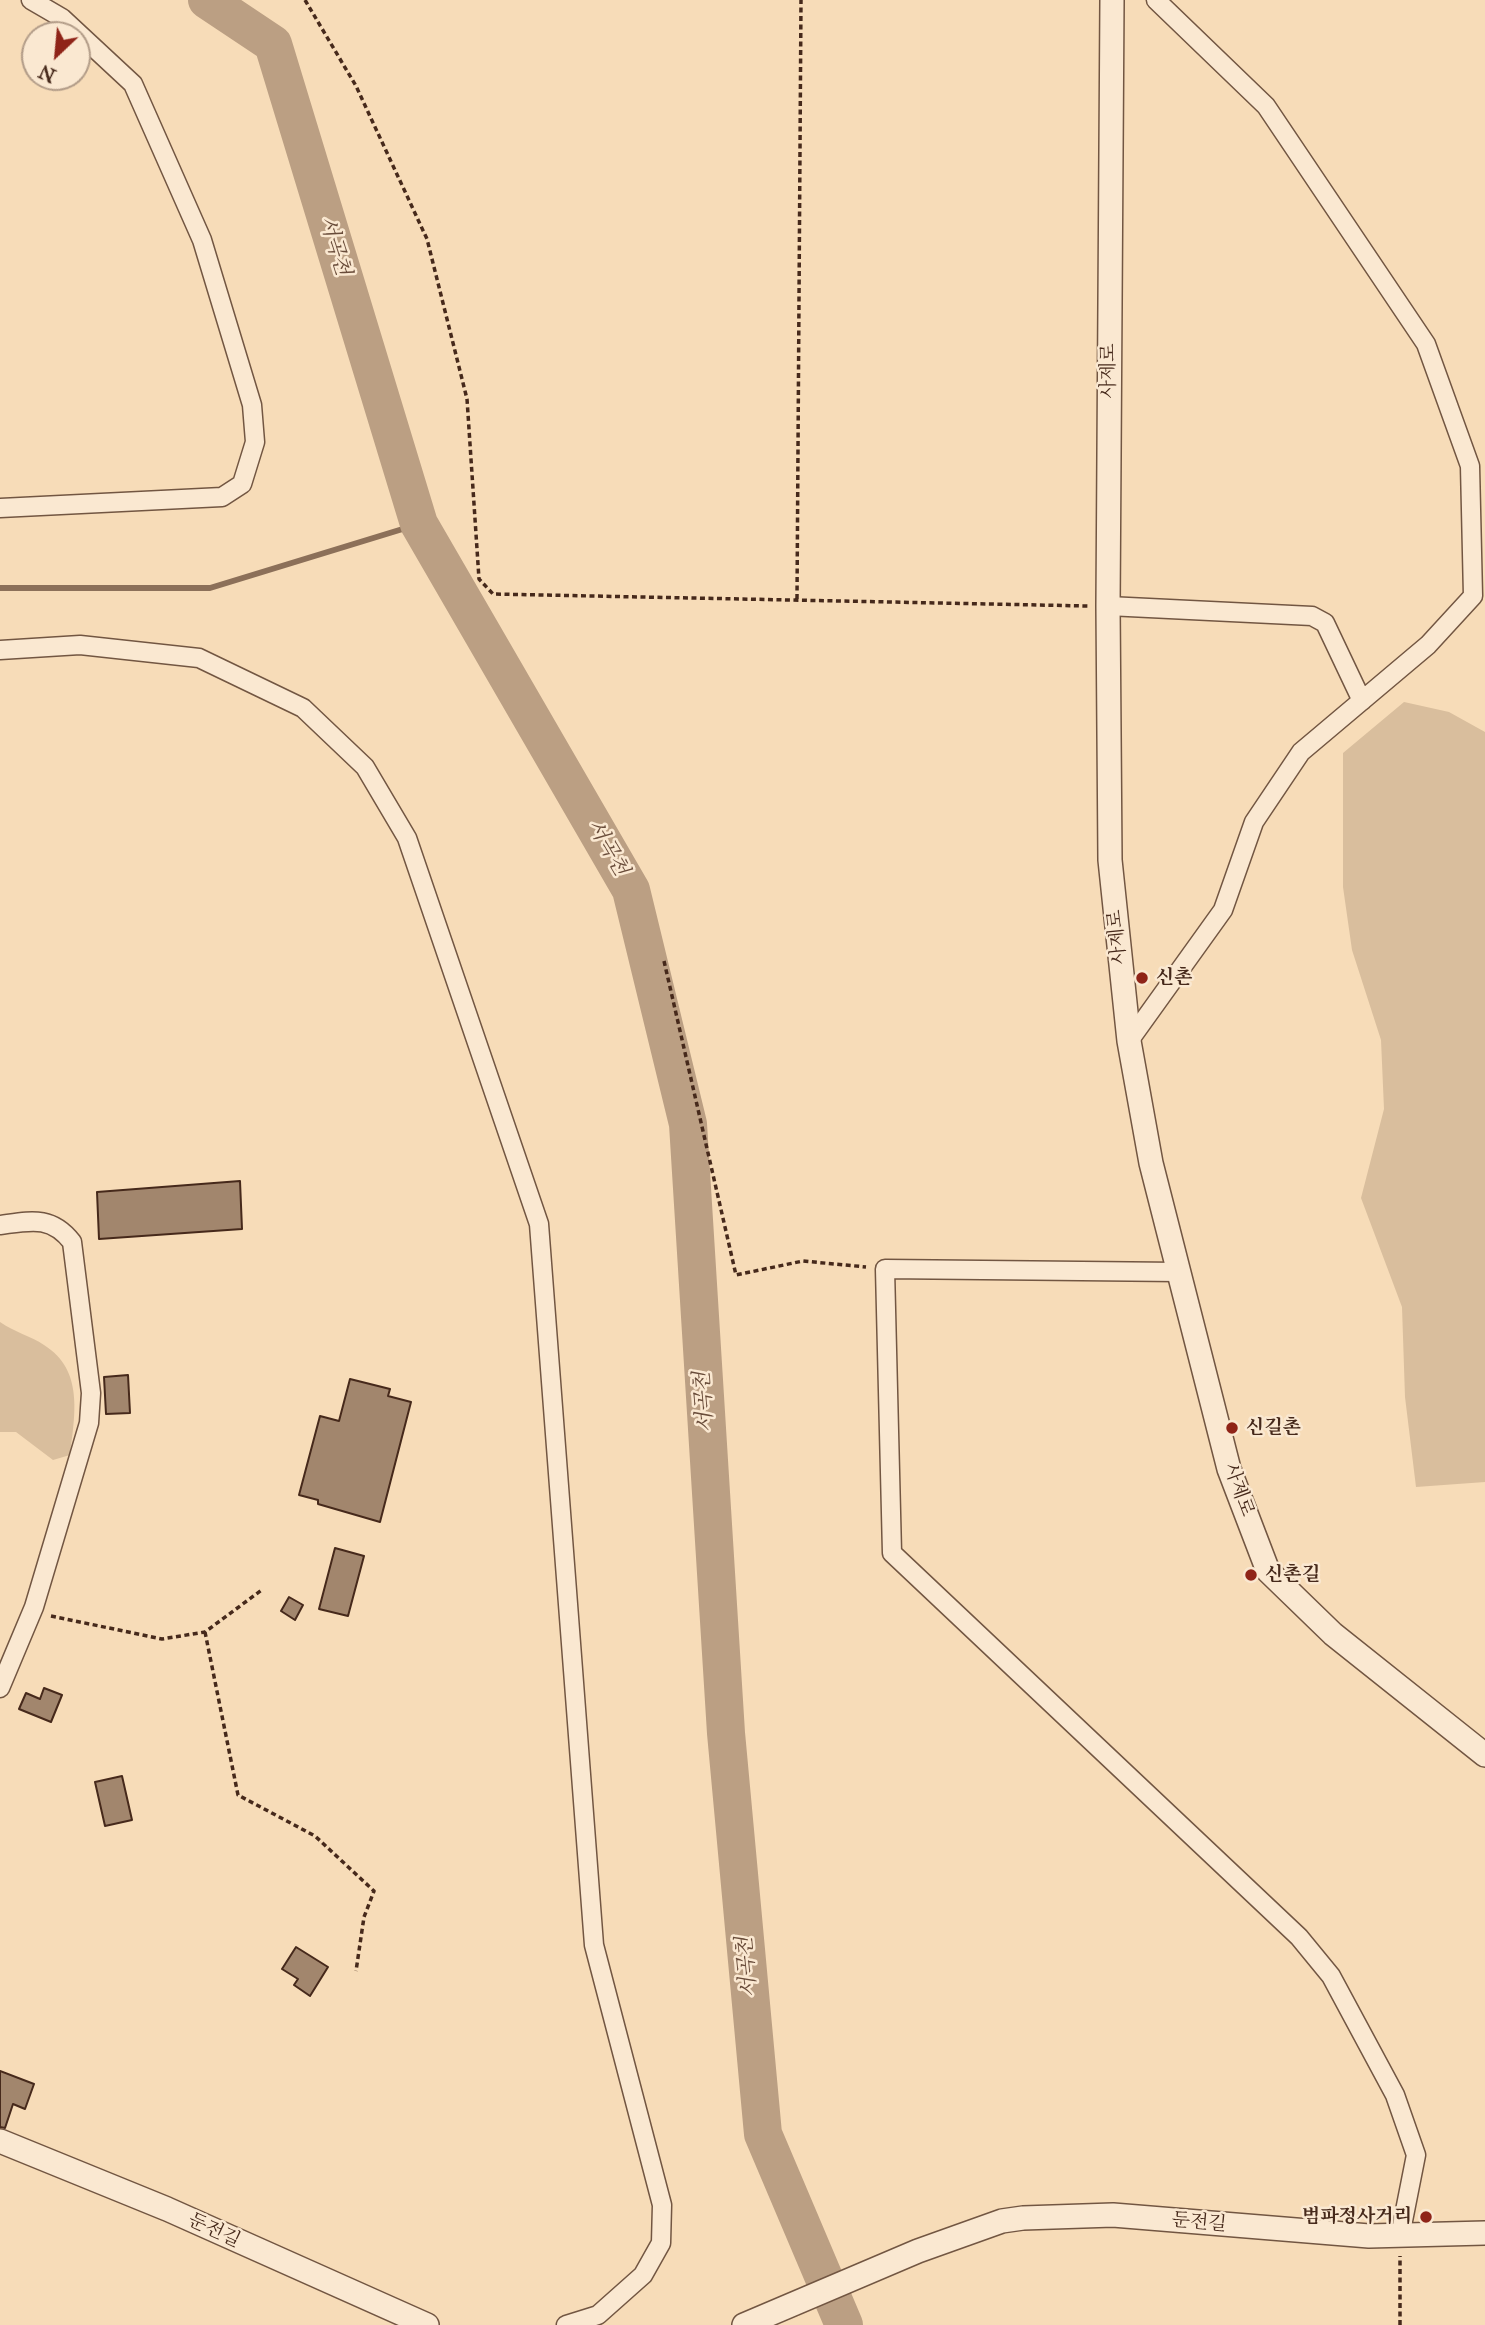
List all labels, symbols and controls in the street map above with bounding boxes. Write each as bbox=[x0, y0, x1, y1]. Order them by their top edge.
north arrow bbox=[21, 21, 91, 91]
text: N bbox=[35, 60, 60, 87]
water label: 서곡천 bbox=[313, 213, 355, 279]
street label: 사제로 bbox=[1098, 343, 1120, 399]
water label: 서곡천 bbox=[581, 815, 633, 881]
street label: 사제로 bbox=[1104, 908, 1132, 966]
place label: 신촌 bbox=[1156, 967, 1193, 989]
marker: 신촌 bbox=[1134, 970, 1150, 986]
water label: 서곡천 bbox=[690, 1371, 720, 1433]
place label: 신길촌 bbox=[1246, 1417, 1301, 1439]
marker: 신길촌 bbox=[1224, 1420, 1240, 1436]
street label: 사제로 bbox=[1218, 1460, 1258, 1520]
place label: 신촌길 bbox=[1265, 1564, 1320, 1586]
marker: 신촌길 bbox=[1243, 1567, 1259, 1583]
water label: 서곡천 bbox=[733, 1936, 763, 1998]
place label: 범파정사거리 bbox=[1302, 2206, 1412, 2228]
street label: 둔전길 bbox=[184, 2209, 244, 2253]
street label: 둔전길 bbox=[1171, 2209, 1227, 2237]
marker: 범파정사거리 bbox=[1418, 2209, 1434, 2225]

